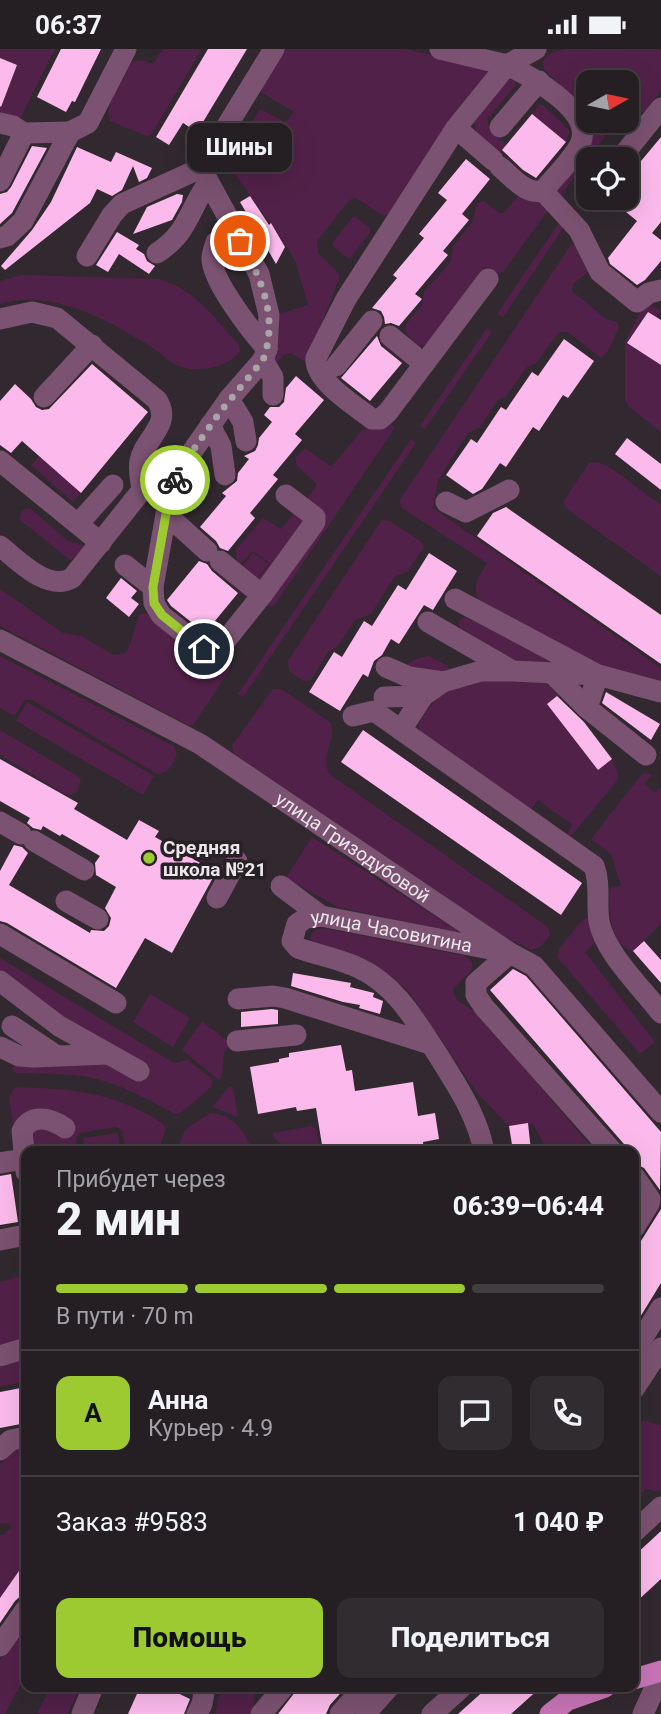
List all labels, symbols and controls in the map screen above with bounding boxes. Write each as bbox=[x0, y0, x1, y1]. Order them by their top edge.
text: 06:37 bbox=[35, 10, 102, 40]
north arrow bbox=[576, 70, 639, 133]
map controls bbox=[576, 70, 639, 210]
callout: Шины bbox=[188, 122, 292, 171]
text: Шины bbox=[206, 134, 273, 161]
button: locate bbox=[576, 147, 639, 210]
pin bbox=[210, 211, 270, 271]
icon: bag bbox=[221, 222, 259, 260]
courier bbox=[140, 445, 210, 515]
icon: bike bbox=[156, 461, 194, 499]
pin bbox=[174, 619, 234, 679]
icon: home bbox=[185, 630, 223, 668]
street label: улица Гризодубовой bbox=[271, 787, 435, 907]
place label: Средняя школа №21 bbox=[163, 836, 266, 881]
marker: Средняя школа №21 bbox=[141, 850, 157, 866]
street label: улица Часовитина bbox=[309, 904, 474, 957]
text: Прибудет через bbox=[56, 1166, 226, 1193]
text: 06:39–06:44 bbox=[453, 1191, 604, 1221]
text: 2 мин bbox=[56, 1192, 181, 1246]
text: В пути · 70 m bbox=[56, 1303, 194, 1330]
button: chat bbox=[438, 1376, 512, 1450]
button: phone bbox=[530, 1376, 604, 1450]
text: Анна bbox=[148, 1385, 208, 1415]
text: А bbox=[84, 1398, 102, 1428]
text: Курьер · 4.9 bbox=[148, 1415, 273, 1442]
text: Заказ #9583 bbox=[56, 1507, 208, 1537]
text: 1 040 ₽ bbox=[513, 1507, 604, 1537]
button: Помощь bbox=[56, 1598, 323, 1678]
button: Поделиться bbox=[337, 1598, 604, 1678]

